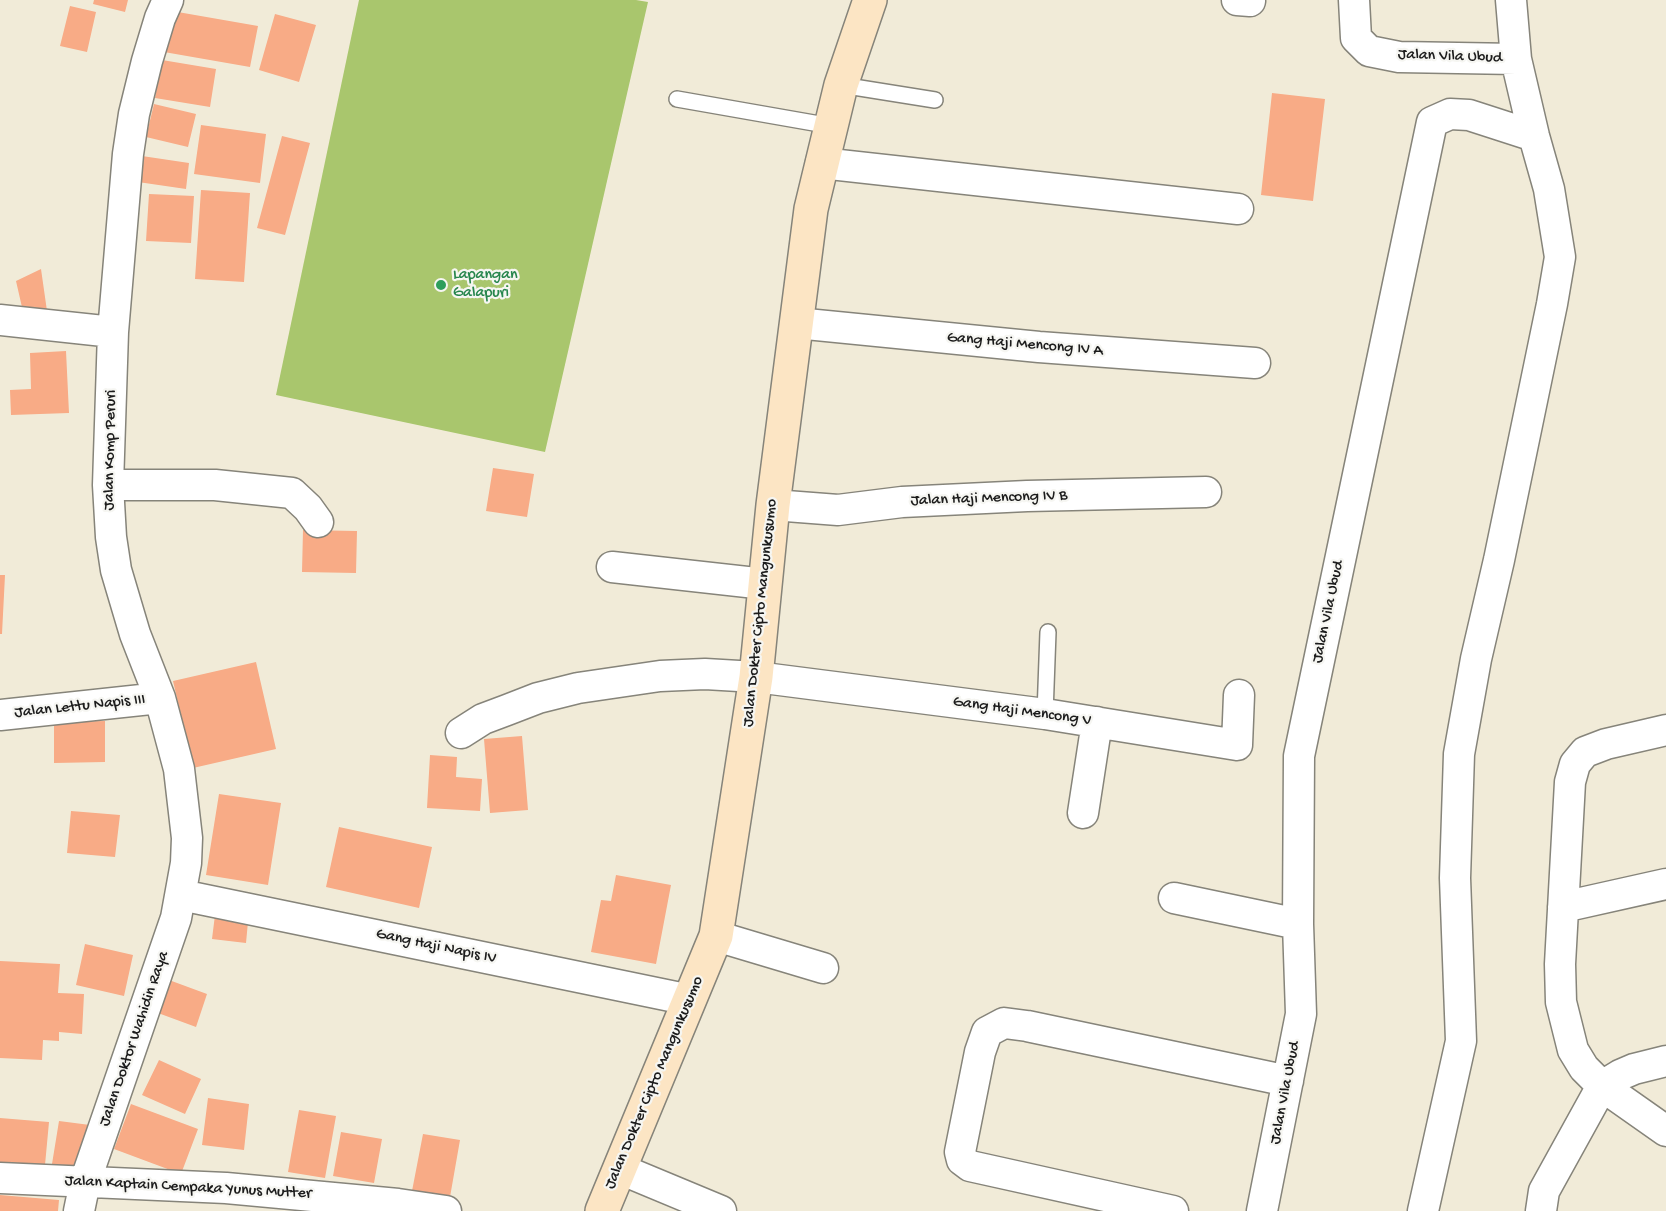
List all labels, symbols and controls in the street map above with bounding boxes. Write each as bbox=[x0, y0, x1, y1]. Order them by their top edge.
street label: Jalan Vila Ubud bbox=[1398, 46, 1502, 68]
place label: Lapangan Galapuri bbox=[453, 266, 518, 304]
marker: Lapangan Galapuri bbox=[434, 278, 448, 292]
street label: Gang Haji Mencong IV A bbox=[946, 329, 1104, 361]
street label: Jalan Komp Peruri bbox=[100, 389, 122, 511]
street label: Jalan Haji Mencong IV B bbox=[910, 487, 1068, 511]
street label: Jalan Dokter Cipto Mangunkusumo bbox=[739, 498, 783, 728]
street label: Jalan Vila Ubud bbox=[1309, 559, 1349, 665]
street label: Jalan Lettu Napis III bbox=[14, 691, 146, 723]
street label: Gang Haji Mencong V bbox=[952, 693, 1092, 731]
street label: Gang Haji Napis IV bbox=[374, 925, 498, 969]
street label: Jalan Doktor Wahidin Raya bbox=[96, 949, 174, 1129]
street label: Jalan Dokter Cipto Mangunkusumo bbox=[601, 974, 709, 1192]
street label: Jalan Vila Ubud bbox=[1267, 1040, 1305, 1146]
street label: Jalan Kaptain Cempaka Yunus Mutter bbox=[64, 1172, 312, 1204]

